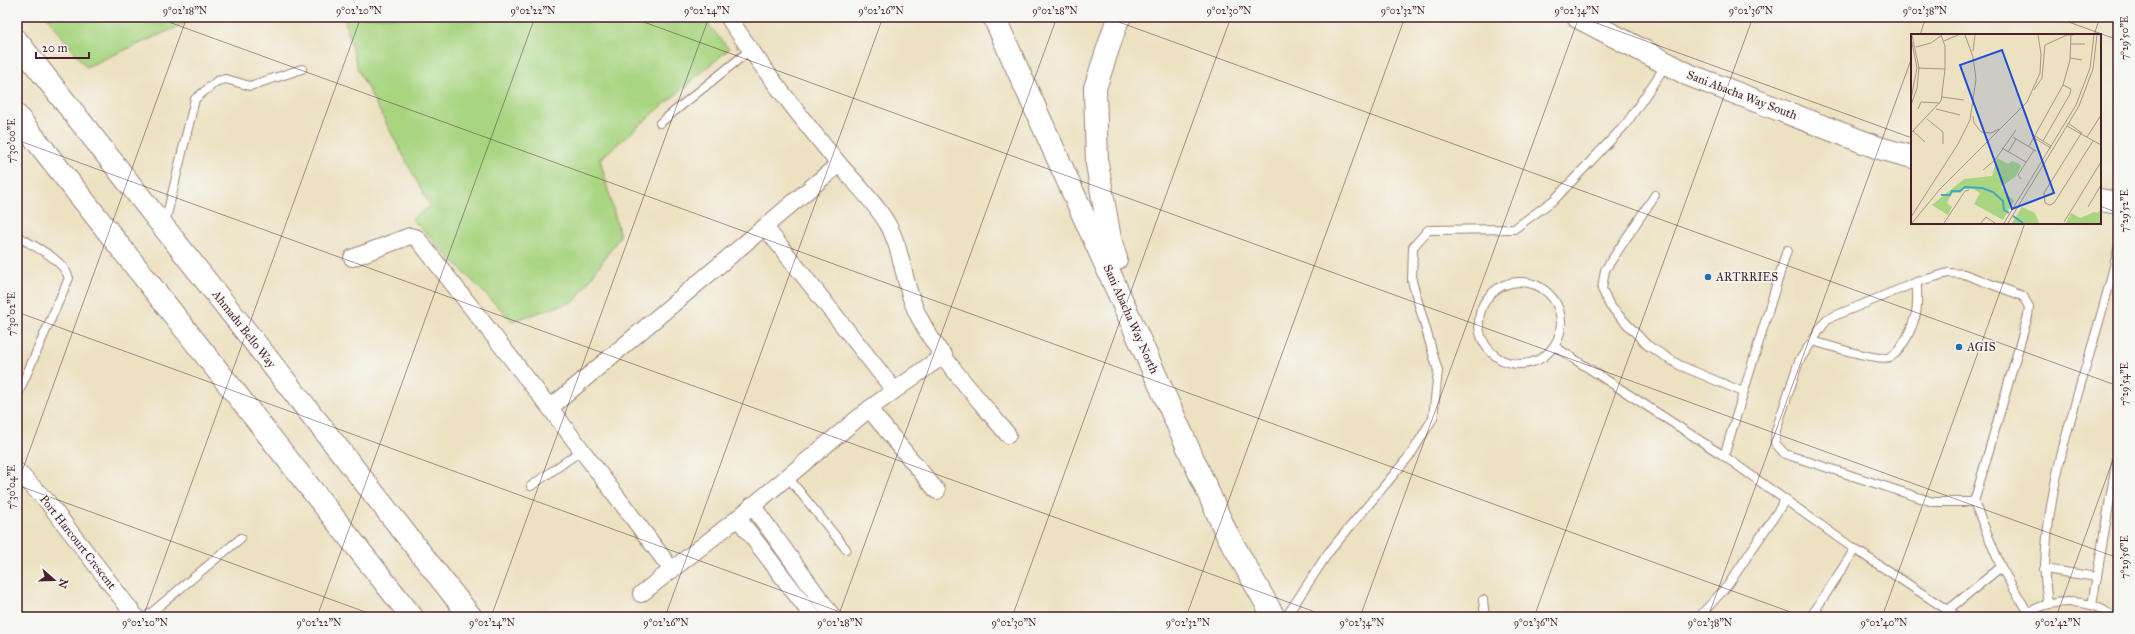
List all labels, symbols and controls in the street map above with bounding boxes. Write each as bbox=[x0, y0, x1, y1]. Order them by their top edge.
text: 9°02'18"N bbox=[163, 5, 208, 17]
text: 9°02'20"N bbox=[336, 5, 383, 17]
text: 9°02'22"N bbox=[510, 5, 556, 17]
text: 9°02'24"N bbox=[684, 5, 730, 17]
text: 9°02'26"N bbox=[858, 5, 904, 17]
text: 9°02'28"N bbox=[1032, 5, 1078, 17]
text: 9°02'30"N bbox=[1206, 5, 1252, 17]
text: 9°02'32"N bbox=[1381, 5, 1426, 17]
text: 9°02'34"N bbox=[1555, 5, 1600, 17]
text: 9°02'36"N bbox=[1729, 5, 1774, 17]
text: 9°02'38"N bbox=[1903, 5, 1948, 17]
text: 7°29'50"E bbox=[2119, 16, 2131, 60]
scale bar bbox=[36, 34, 89, 60]
inset map bbox=[1911, 34, 2101, 224]
text: 20 m bbox=[42, 41, 68, 55]
street label: Sani Abacha Way South bbox=[1685, 68, 1799, 123]
text: 7°30'00"E bbox=[6, 119, 18, 163]
text: 7°29'52"E bbox=[2119, 189, 2131, 233]
street label: Sani Abacha Way North bbox=[1101, 262, 1162, 376]
place label: ARTRRIES bbox=[1715, 270, 1778, 284]
marker: ARTRRIES bbox=[1703, 272, 1713, 282]
street label: Ahmadu Bello Way bbox=[209, 287, 279, 371]
text: 7°30'02"E bbox=[6, 292, 18, 336]
place label: AGIS bbox=[1966, 340, 1996, 354]
marker: AGIS bbox=[1954, 342, 1964, 352]
text: 7°29'54"E bbox=[2119, 362, 2131, 406]
text: 7°30'04"E bbox=[6, 465, 18, 509]
street label: Port Harcourt Crescent bbox=[37, 492, 120, 592]
text: 7°29'56"E bbox=[2119, 535, 2131, 579]
north arrow bbox=[34, 560, 74, 600]
text: N bbox=[55, 577, 71, 590]
text: 9°02'20"N bbox=[122, 617, 169, 629]
text: 9°02'22"N bbox=[296, 617, 342, 629]
text: 9°02'24"N bbox=[469, 617, 515, 629]
text: 9°02'26"N bbox=[643, 617, 689, 629]
text: 9°02'28"N bbox=[817, 617, 863, 629]
text: 9°02'30"N bbox=[991, 617, 1037, 629]
text: 9°02'32"N bbox=[1166, 617, 1211, 629]
text: 9°02'34"N bbox=[1340, 617, 1385, 629]
text: 9°02'36"N bbox=[1514, 617, 1559, 629]
text: 9°02'38"N bbox=[1688, 617, 1733, 629]
text: 9°02'40"N bbox=[1861, 617, 1908, 629]
text: 9°02'42"N bbox=[2035, 617, 2081, 629]

